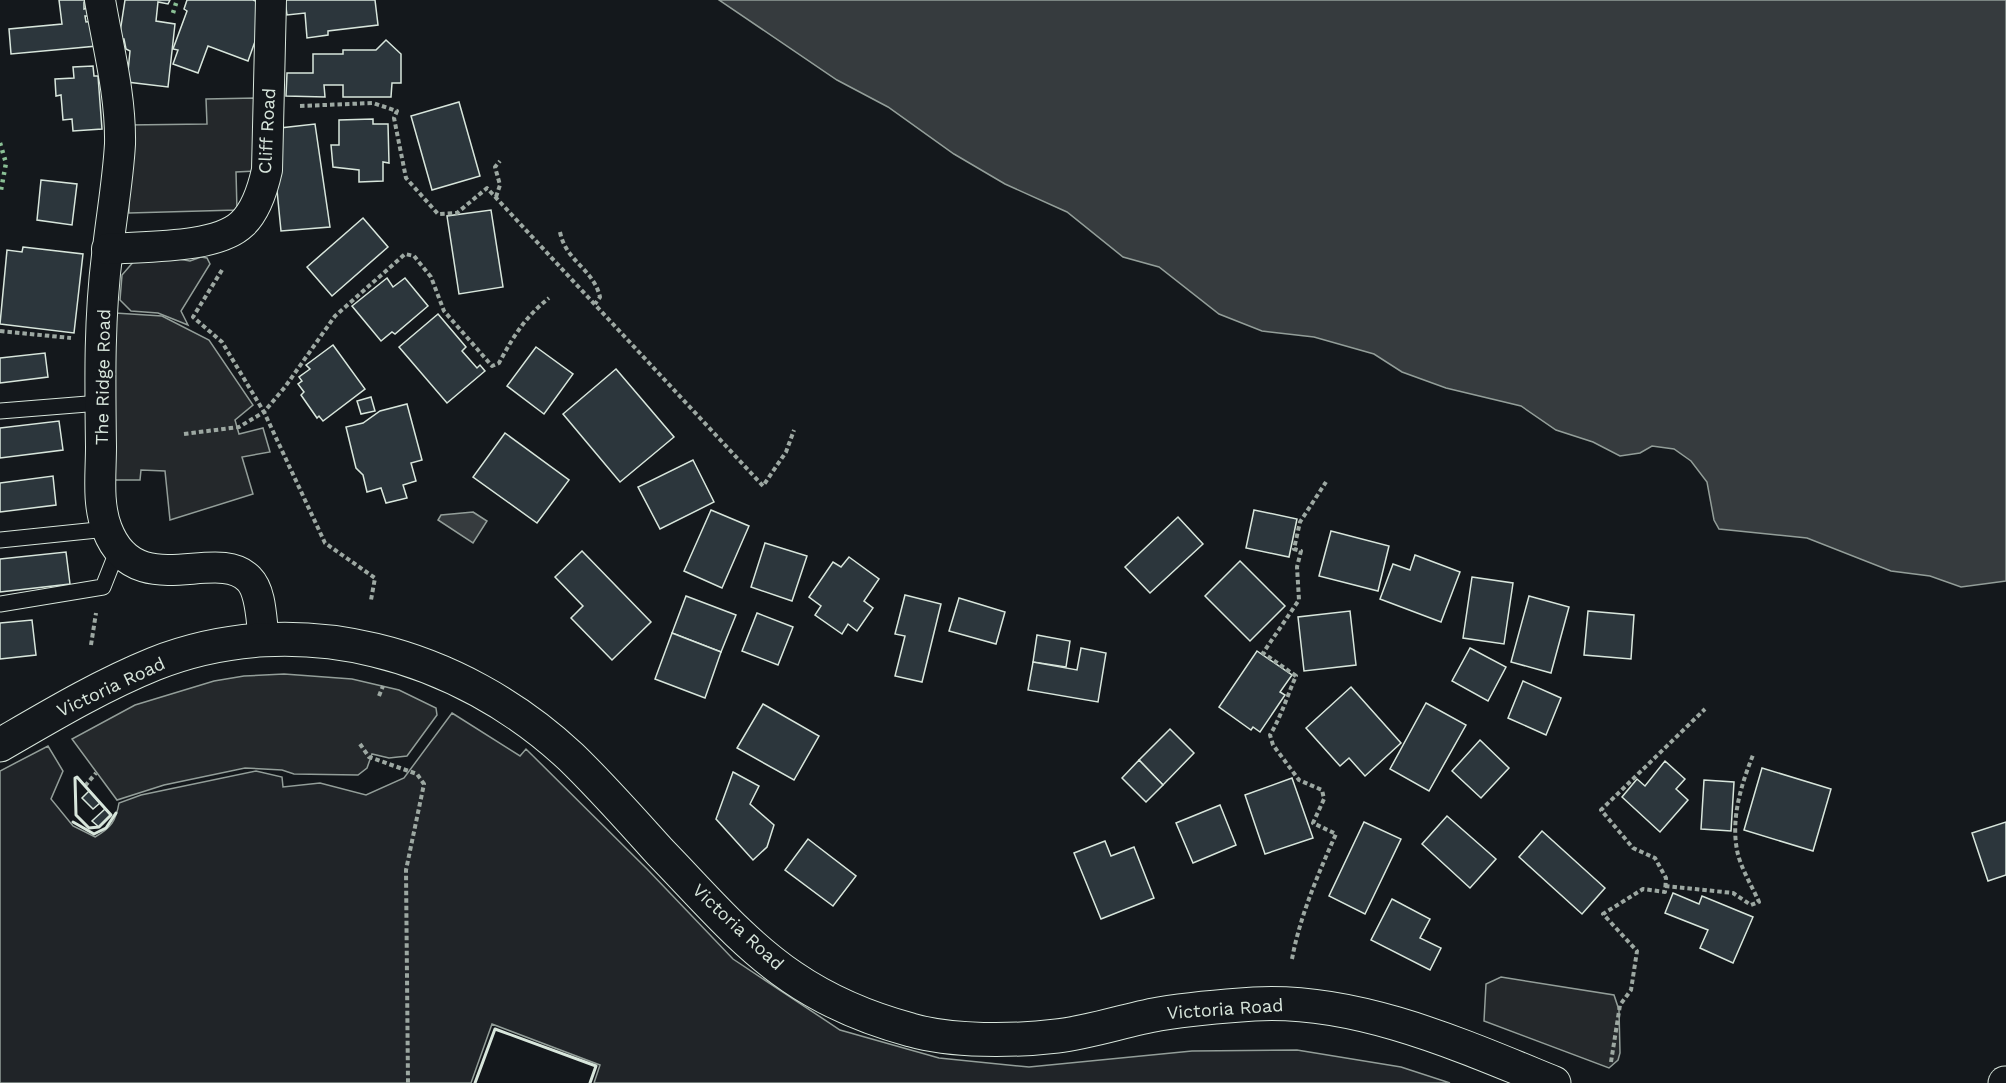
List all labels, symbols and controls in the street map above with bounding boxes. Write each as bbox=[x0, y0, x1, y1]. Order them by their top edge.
street label: Cliff Road bbox=[254, 87, 279, 175]
street label: The Ridge Road bbox=[91, 309, 114, 445]
street label: Victoria Road bbox=[53, 652, 168, 721]
street label: Victoria Road bbox=[688, 879, 788, 974]
street label: Victoria Road bbox=[1166, 994, 1284, 1023]

